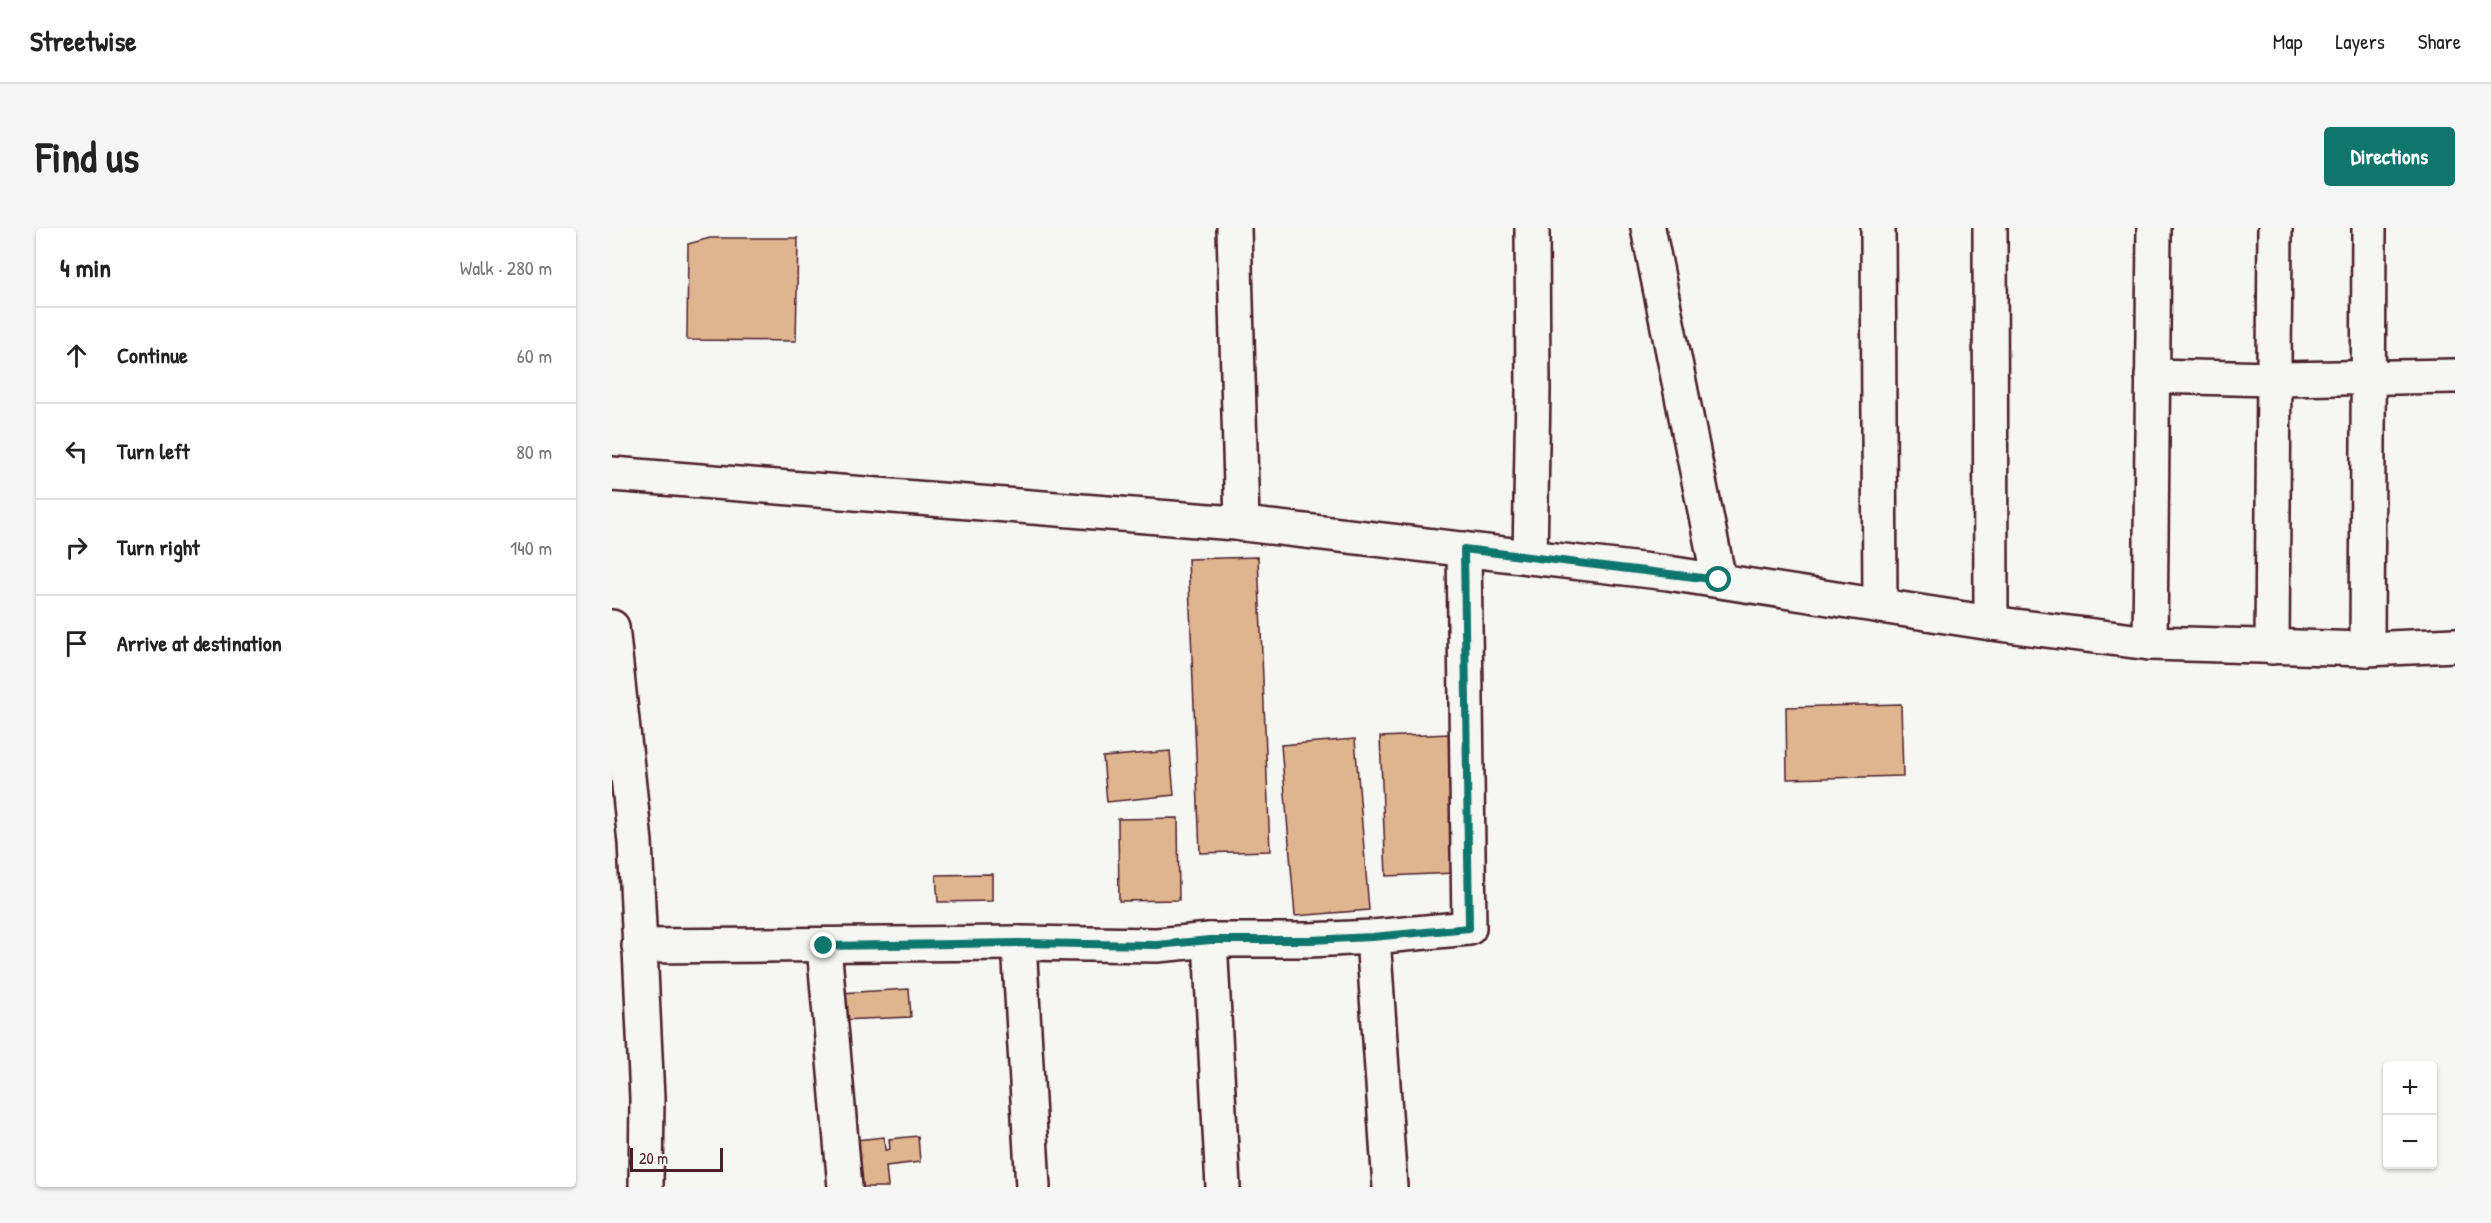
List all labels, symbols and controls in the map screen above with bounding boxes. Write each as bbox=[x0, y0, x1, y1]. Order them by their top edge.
text: Streetwise bbox=[30, 22, 136, 60]
text: Map bbox=[2273, 27, 2302, 56]
text: Layers bbox=[2335, 27, 2385, 56]
text: Share bbox=[2418, 27, 2461, 56]
button: Directions bbox=[2324, 127, 2455, 186]
text: Find us bbox=[36, 128, 139, 185]
text: 4 min bbox=[60, 250, 111, 285]
text: Walk · 280 m bbox=[460, 254, 552, 281]
icon: ahead bbox=[60, 339, 93, 372]
text: Continue bbox=[117, 340, 188, 370]
text: 60 m bbox=[517, 342, 552, 369]
icon: left bbox=[60, 435, 93, 468]
text: Turn left bbox=[117, 436, 190, 466]
text: 80 m bbox=[516, 438, 552, 465]
icon: right bbox=[60, 531, 93, 564]
text: Turn right bbox=[117, 532, 200, 562]
text: 140 m bbox=[510, 534, 552, 561]
route start bbox=[1705, 566, 1731, 592]
icon: arrive bbox=[60, 627, 93, 660]
text: Arrive at destination bbox=[117, 628, 282, 658]
route end bbox=[810, 932, 836, 958]
map controls bbox=[2383, 1061, 2437, 1169]
button: + bbox=[2383, 1061, 2437, 1115]
button: − bbox=[2383, 1115, 2437, 1169]
scale bar bbox=[630, 1145, 723, 1172]
text: 20 m bbox=[639, 1147, 668, 1169]

